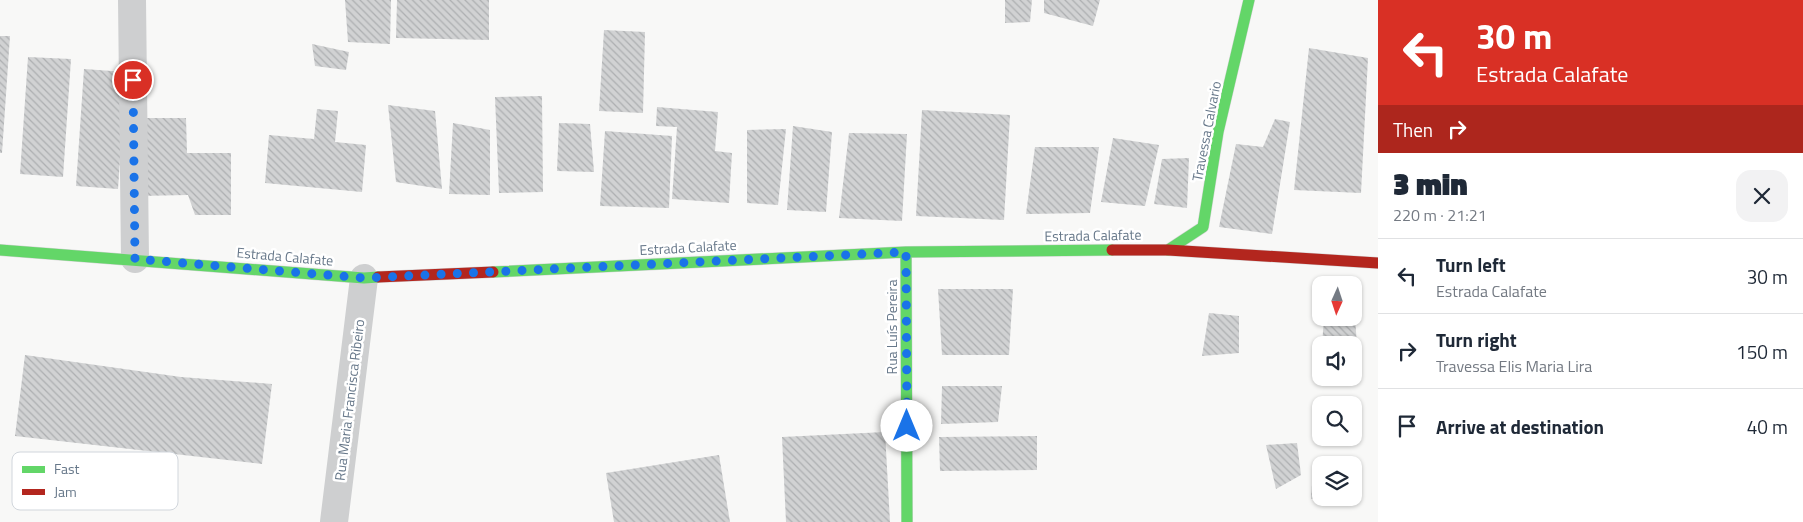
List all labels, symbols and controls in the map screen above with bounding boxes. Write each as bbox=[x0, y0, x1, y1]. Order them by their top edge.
text: 30 m bbox=[1476, 9, 1552, 63]
icon: left bbox=[1393, 20, 1458, 85]
text: Estrada Calafate bbox=[1476, 57, 1628, 91]
pin bbox=[112, 59, 154, 101]
icon: arrive bbox=[119, 66, 147, 94]
street label: Travessa Calvario bbox=[1186, 79, 1226, 183]
text: Then bbox=[1393, 115, 1433, 144]
icon: right bbox=[1443, 115, 1471, 143]
text: 3 min bbox=[1393, 161, 1468, 207]
button: close bbox=[1736, 170, 1788, 222]
text: 220 m · 21:21 bbox=[1393, 203, 1487, 227]
street label: Estrada Calafate bbox=[1044, 224, 1142, 246]
street label: Estrada Calafate bbox=[639, 234, 737, 260]
street label: Estrada Calafate bbox=[236, 241, 334, 271]
text: Turn left bbox=[1436, 250, 1506, 279]
icon: left bbox=[1393, 262, 1421, 290]
text: 30 m bbox=[1747, 262, 1788, 291]
north arrow bbox=[1312, 276, 1362, 326]
map controls bbox=[1312, 276, 1362, 506]
text: Estrada Calafate bbox=[1436, 279, 1547, 303]
street label: Rua Luís Pereira bbox=[881, 280, 902, 374]
street label: Rua Maria Francisca Ribeiro bbox=[329, 318, 369, 482]
text: Turn right bbox=[1436, 325, 1517, 354]
button: sound bbox=[1312, 336, 1362, 386]
icon: right bbox=[1393, 337, 1421, 365]
text: 150 m bbox=[1736, 337, 1788, 366]
text: Travessa Elis Maria Lira bbox=[1436, 354, 1592, 378]
button: search bbox=[1312, 396, 1362, 446]
position arrow bbox=[880, 399, 932, 451]
icon: arrive bbox=[1393, 412, 1421, 440]
text: Arrive at destination bbox=[1436, 412, 1604, 441]
text: 40 m bbox=[1747, 412, 1788, 441]
legend bbox=[12, 452, 178, 510]
button: layers bbox=[1312, 456, 1362, 506]
text: Fast bbox=[54, 458, 79, 479]
text: Jam bbox=[54, 481, 77, 502]

